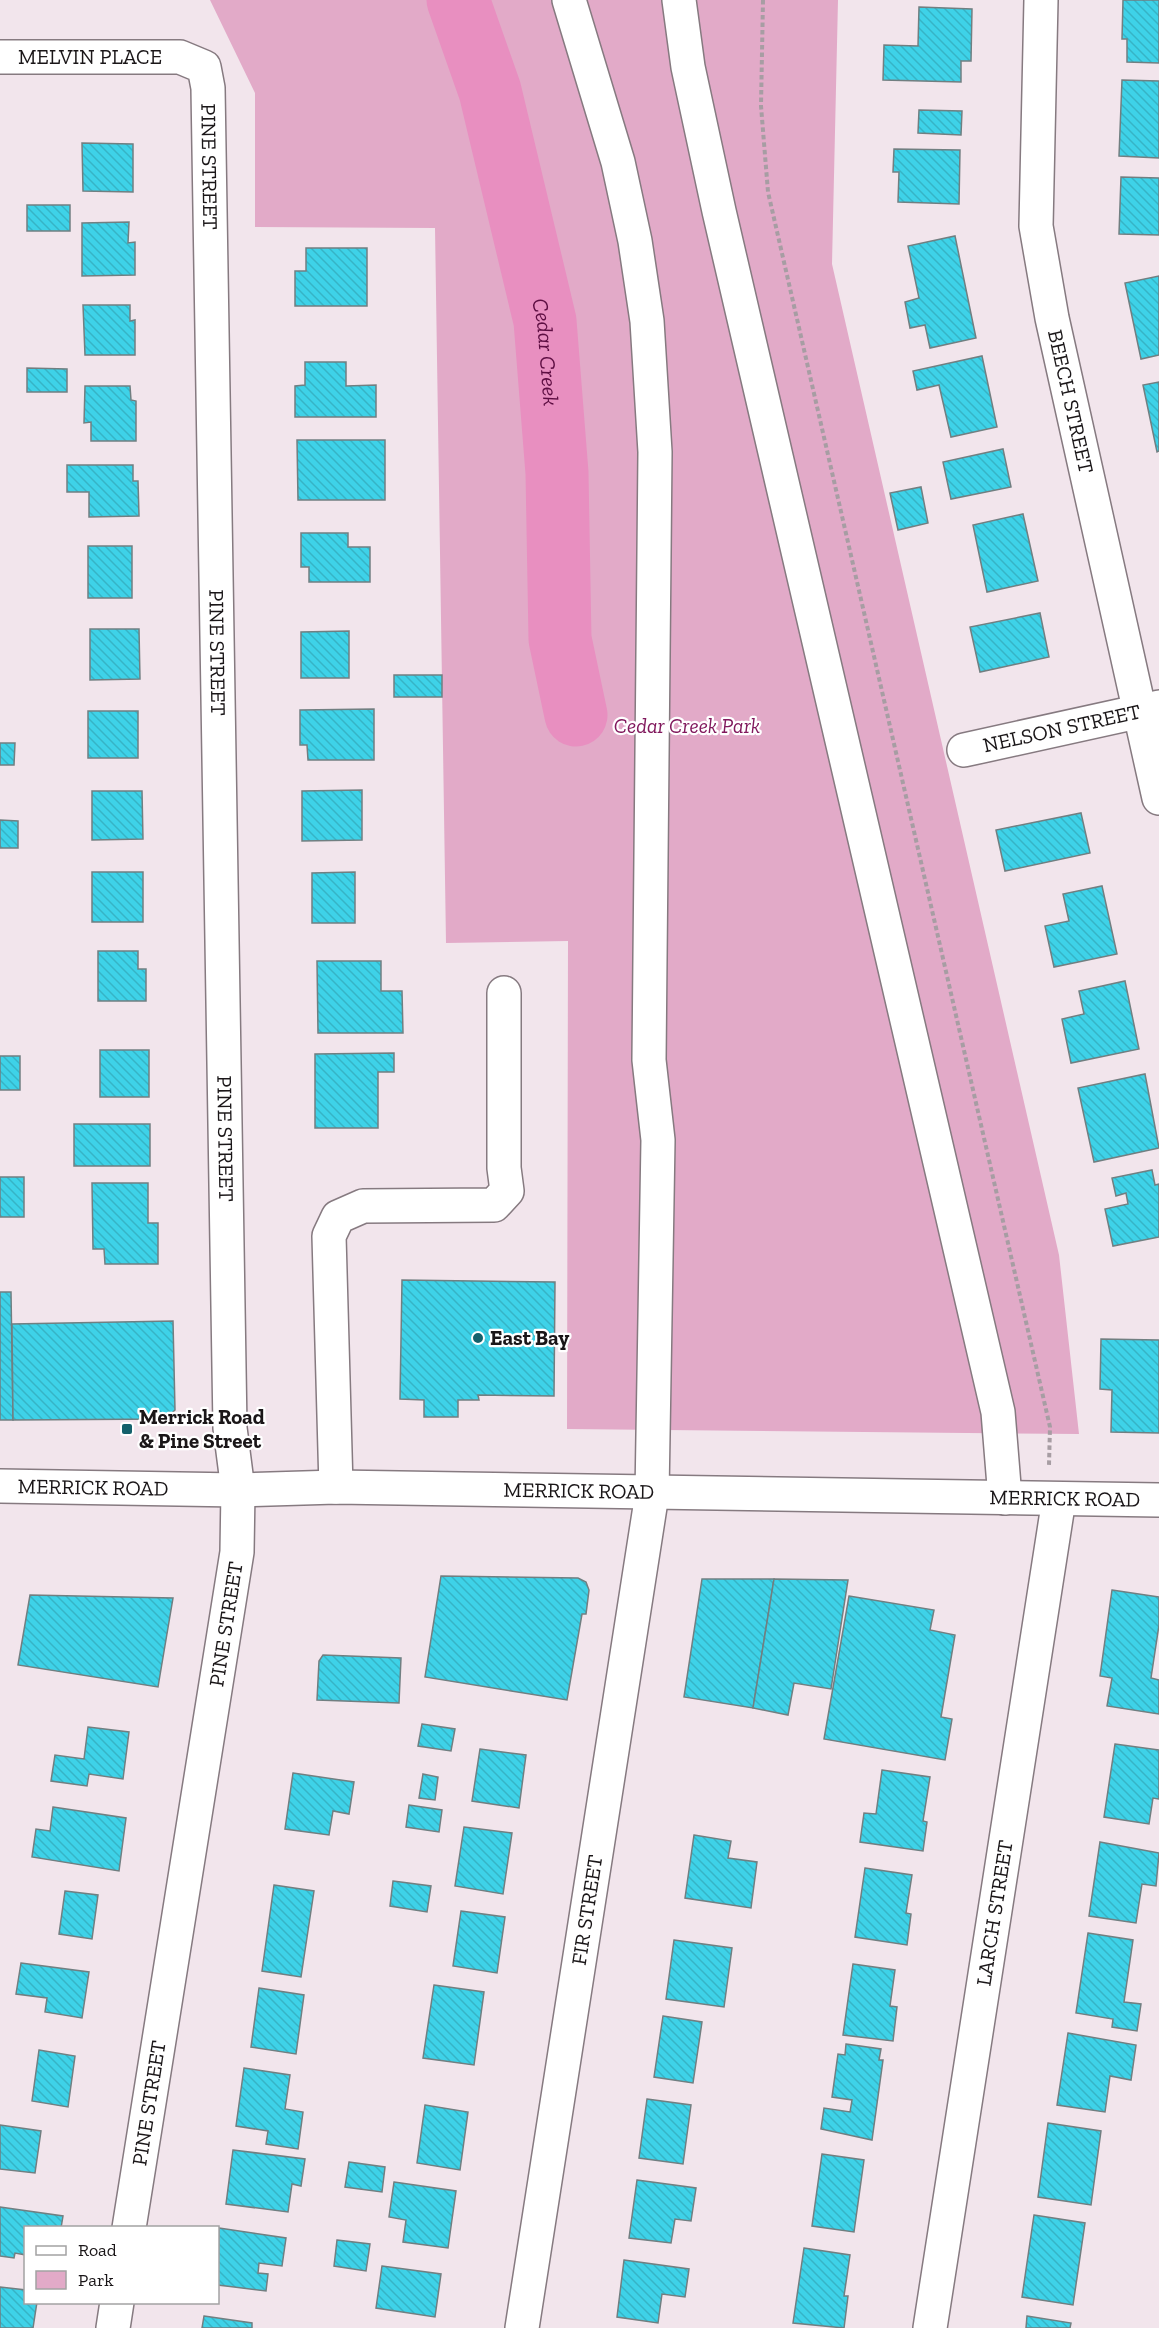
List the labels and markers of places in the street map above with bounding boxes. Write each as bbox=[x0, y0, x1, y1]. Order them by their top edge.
place label: East Bay bbox=[490, 1325, 569, 1350]
marker: East Bay bbox=[471, 1331, 485, 1345]
place label: Merrick Road & Pine Street bbox=[139, 1404, 265, 1453]
marker: Merrick Road & Pine Street bbox=[120, 1422, 134, 1436]

